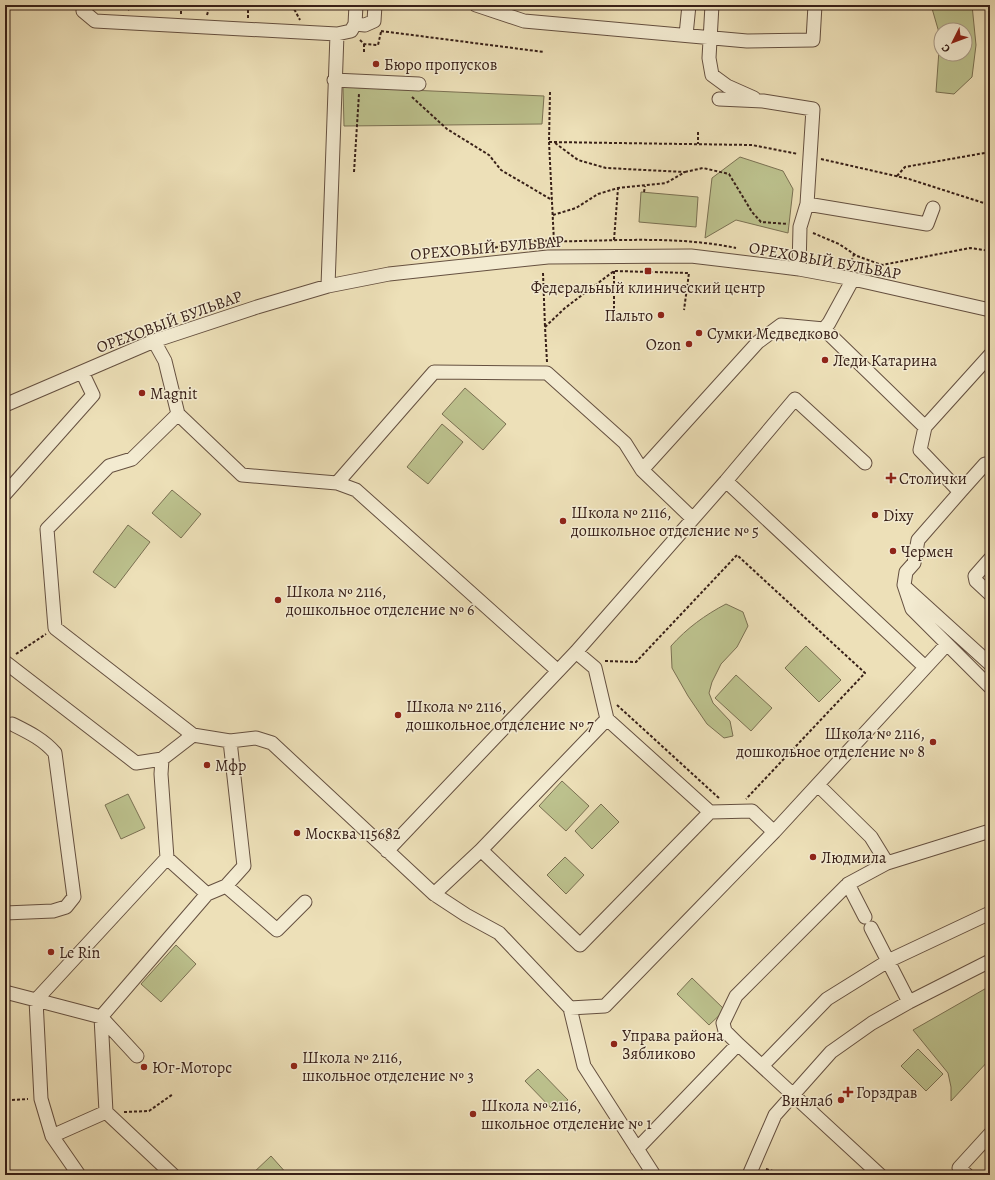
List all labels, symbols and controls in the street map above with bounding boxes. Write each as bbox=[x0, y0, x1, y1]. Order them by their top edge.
north arrow bbox=[933, 22, 973, 62]
text: С bbox=[938, 41, 954, 56]
place label: Бюро пропусков bbox=[384, 54, 497, 76]
marker: Бюро пропусков bbox=[371, 59, 381, 69]
street label: ОРЕХОВЫЙ БУЛЬВАР bbox=[409, 230, 565, 266]
street label: ОРЕХОВЫЙ БУЛЬВАР bbox=[747, 237, 903, 285]
marker: Федеральный клинический центр bbox=[643, 266, 653, 276]
place label: Федеральный клинический центр bbox=[531, 277, 765, 299]
street label: ОРЕХОВЫЙ БУЛЬВАР bbox=[93, 285, 246, 359]
place label: Пальто bbox=[604, 305, 653, 327]
marker: Пальто bbox=[656, 310, 666, 320]
place label: Сумки Медведково bbox=[707, 323, 839, 345]
marker: Сумки Медведково bbox=[694, 328, 704, 338]
place label: Ozon bbox=[646, 334, 681, 356]
marker: Ozon bbox=[684, 339, 694, 349]
place label: Леди Катарина bbox=[833, 350, 938, 372]
marker: Леди Катарина bbox=[820, 355, 830, 365]
place label: Magnit bbox=[150, 383, 197, 405]
marker: Magnit bbox=[137, 388, 147, 398]
place label: Столички bbox=[899, 468, 967, 490]
marker: Столички bbox=[886, 473, 896, 483]
place label: Школа № 2116, дошкольное отделение № 5 bbox=[570, 502, 759, 542]
place label: Dixy bbox=[883, 505, 914, 527]
marker: Dixy bbox=[870, 510, 880, 520]
marker: Школа № 2116, дошкольное отделение № 5 bbox=[558, 516, 568, 526]
place label: Чермен bbox=[901, 541, 953, 563]
marker: Чермен bbox=[888, 546, 898, 556]
place label: Школа № 2116, дошкольное отделение № 6 bbox=[285, 581, 474, 621]
marker: Школа № 2116, дошкольное отделение № 6 bbox=[273, 595, 283, 605]
place label: Школа № 2116, дошкольное отделение № 7 bbox=[405, 696, 594, 736]
marker: Школа № 2116, дошкольное отделение № 7 bbox=[393, 710, 403, 720]
place label: Школа № 2116, дошкольное отделение № 8 bbox=[735, 723, 925, 763]
marker: Школа № 2116, дошкольное отделение № 8 bbox=[928, 737, 938, 747]
place label: Мфр bbox=[215, 755, 246, 777]
marker: Мфр bbox=[202, 760, 212, 770]
place label: Москва 115682 bbox=[305, 823, 401, 845]
marker: Москва 115682 bbox=[292, 828, 302, 838]
place label: Людмила bbox=[821, 847, 887, 869]
marker: Людмила bbox=[808, 852, 818, 862]
place label: Le Rin bbox=[59, 942, 101, 964]
marker: Le Rin bbox=[46, 947, 56, 957]
place label: Управа района Зябликово bbox=[622, 1025, 724, 1065]
marker: Управа района Зябликово bbox=[609, 1039, 619, 1049]
place label: Школа № 2116, школьное отделение № 3 bbox=[302, 1047, 474, 1087]
place label: Юг-Моторс bbox=[152, 1057, 232, 1079]
marker: Школа № 2116, школьное отделение № 3 bbox=[289, 1061, 299, 1071]
marker: Юг-Моторс bbox=[139, 1062, 149, 1072]
place label: Горздрав bbox=[856, 1082, 917, 1104]
marker: Горздрав bbox=[843, 1087, 853, 1097]
place label: Винлаб bbox=[781, 1090, 833, 1112]
place label: Школа № 2116, школьное отделение № 1 bbox=[481, 1095, 652, 1135]
marker: Винлаб bbox=[836, 1095, 846, 1105]
marker: Школа № 2116, школьное отделение № 1 bbox=[468, 1109, 478, 1119]

